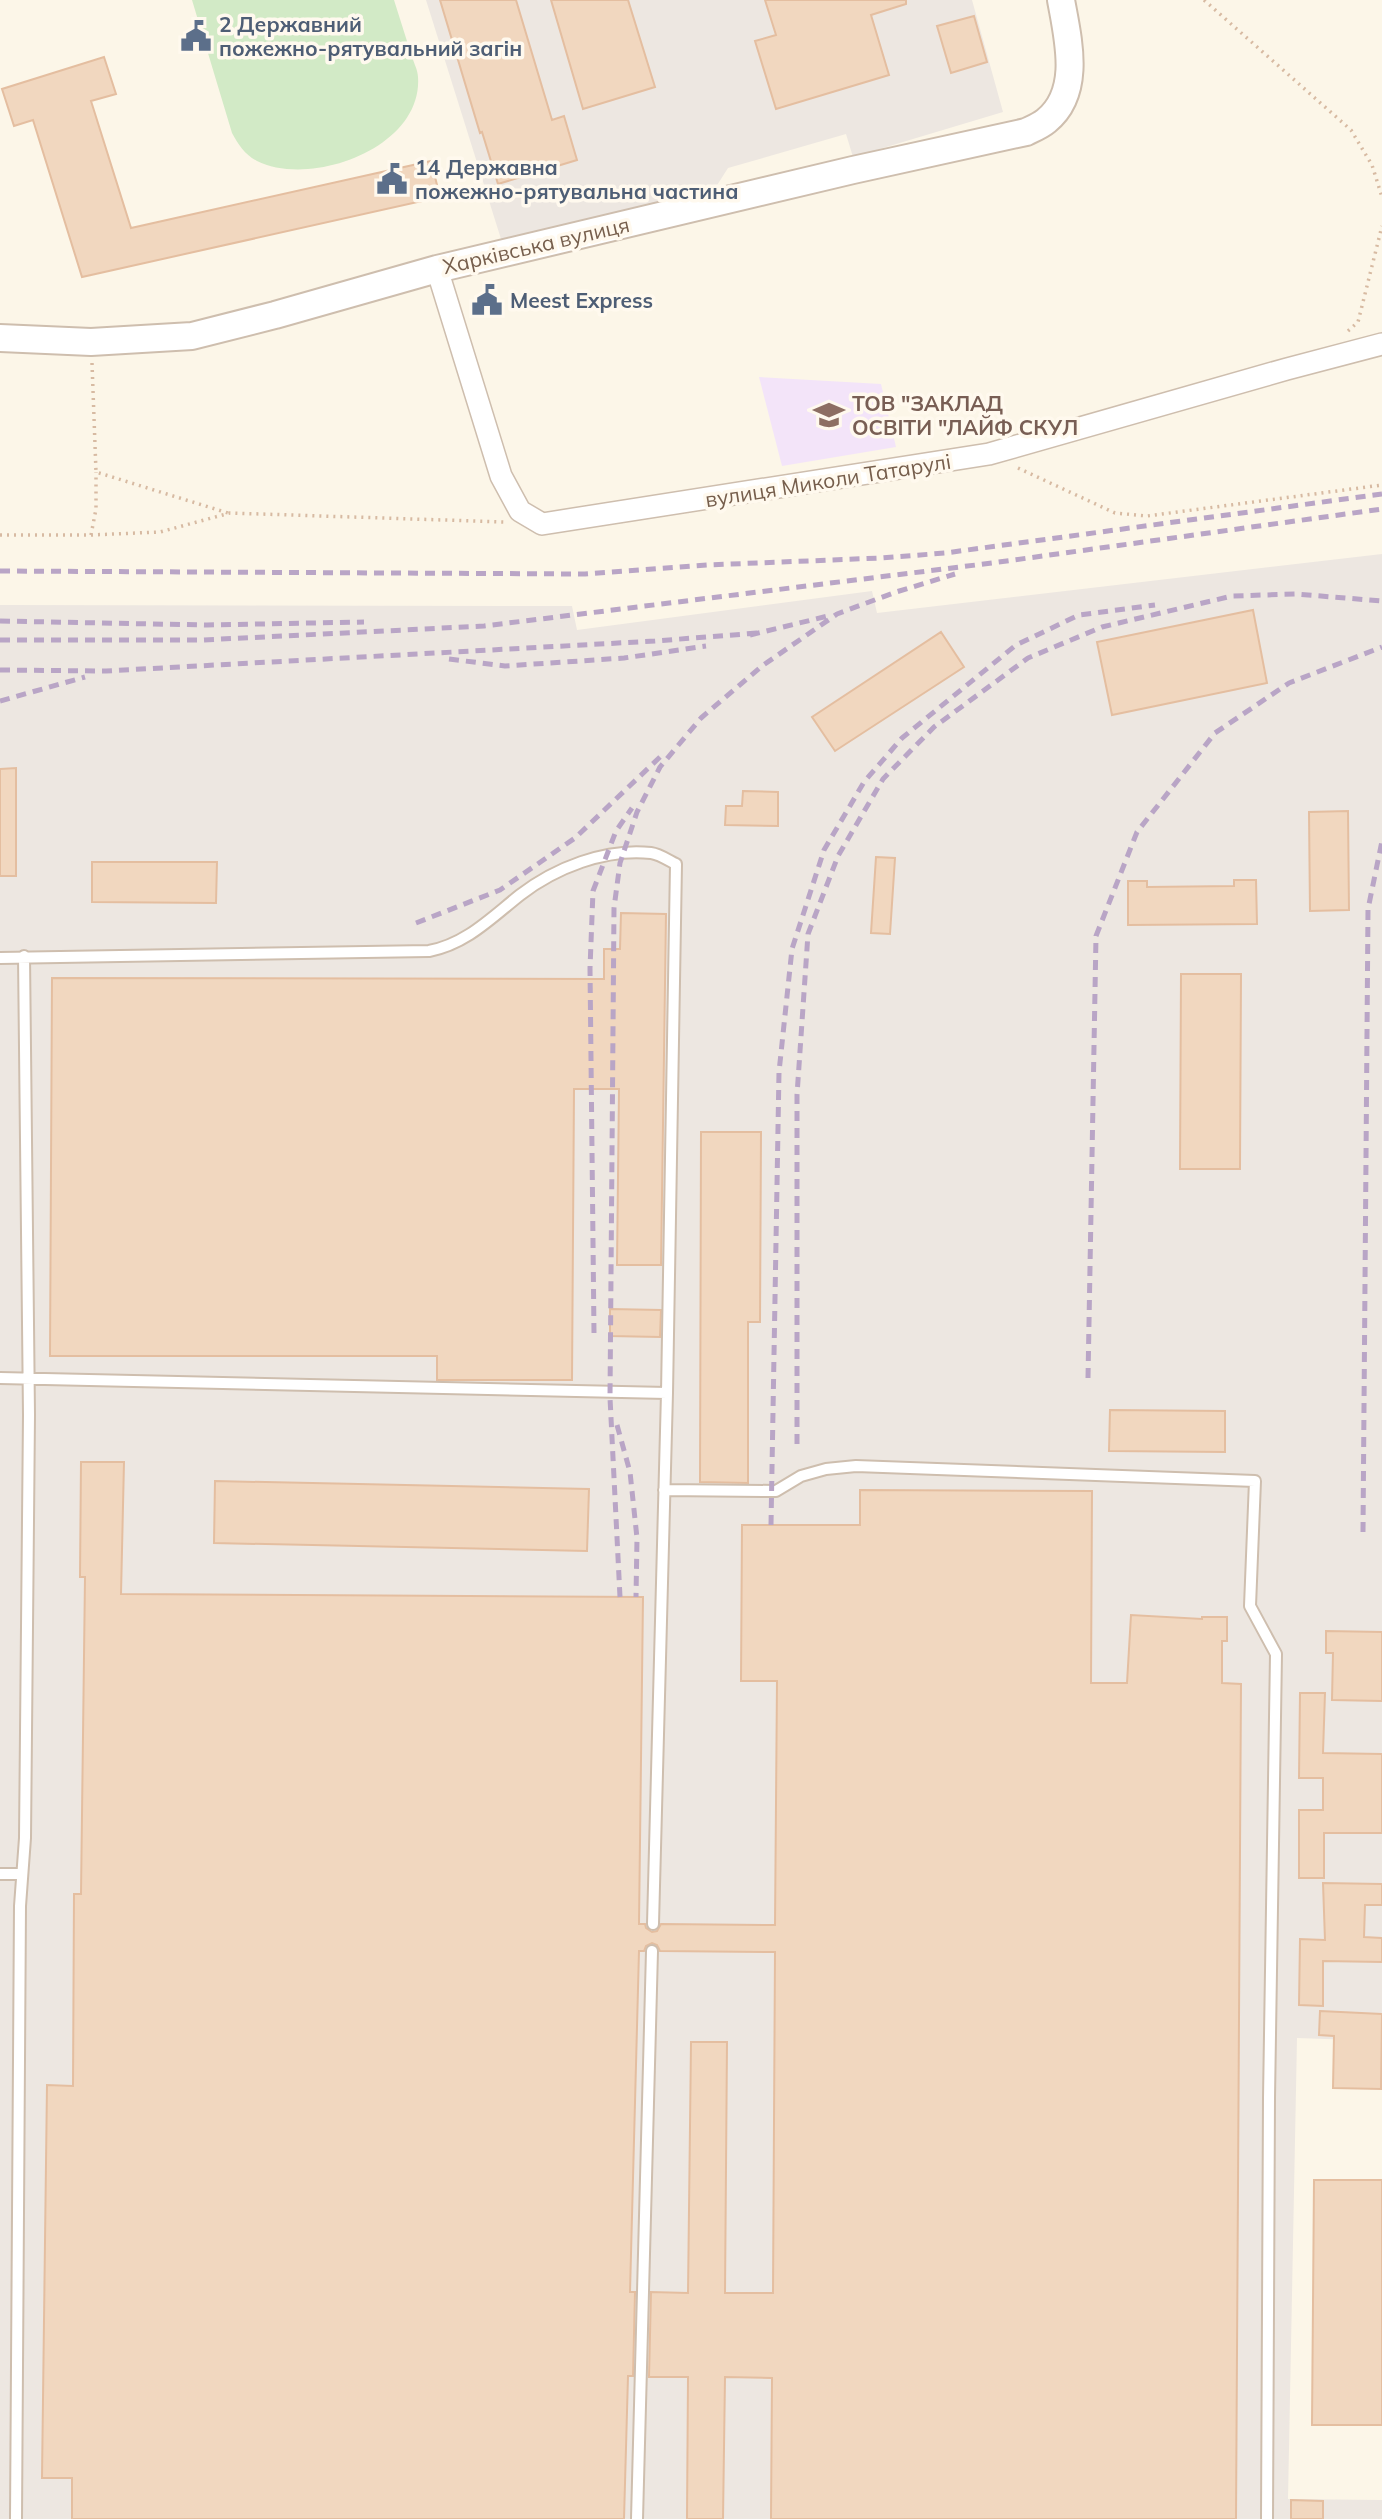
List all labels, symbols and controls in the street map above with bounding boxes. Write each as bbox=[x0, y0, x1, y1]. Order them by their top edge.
place label: 2 Державний пожежно-рятувальний загін bbox=[219, 11, 522, 61]
public building icon: 2 Державний пожежно-рятувальний загін bbox=[179, 19, 213, 53]
place label: 14 Державна пожежно-рятувальна частина bbox=[415, 154, 739, 204]
public building icon: 14 Державна пожежно-рятувальна частина bbox=[375, 162, 409, 196]
street label: Харківська вулиця bbox=[440, 211, 632, 279]
public building icon: Meest Express bbox=[470, 283, 504, 317]
place label: Meest Express bbox=[510, 287, 653, 313]
place label: ТОВ "ЗАКЛАД ОСВІТИ "ЛАЙФ СКУЛ bbox=[852, 390, 1078, 440]
school or university icon: ТОВ "ЗАКЛАД ОСВІТИ "ЛАЙФ СКУЛ bbox=[812, 398, 846, 432]
street label: вулиця Миколи Татарулі bbox=[703, 448, 953, 512]

